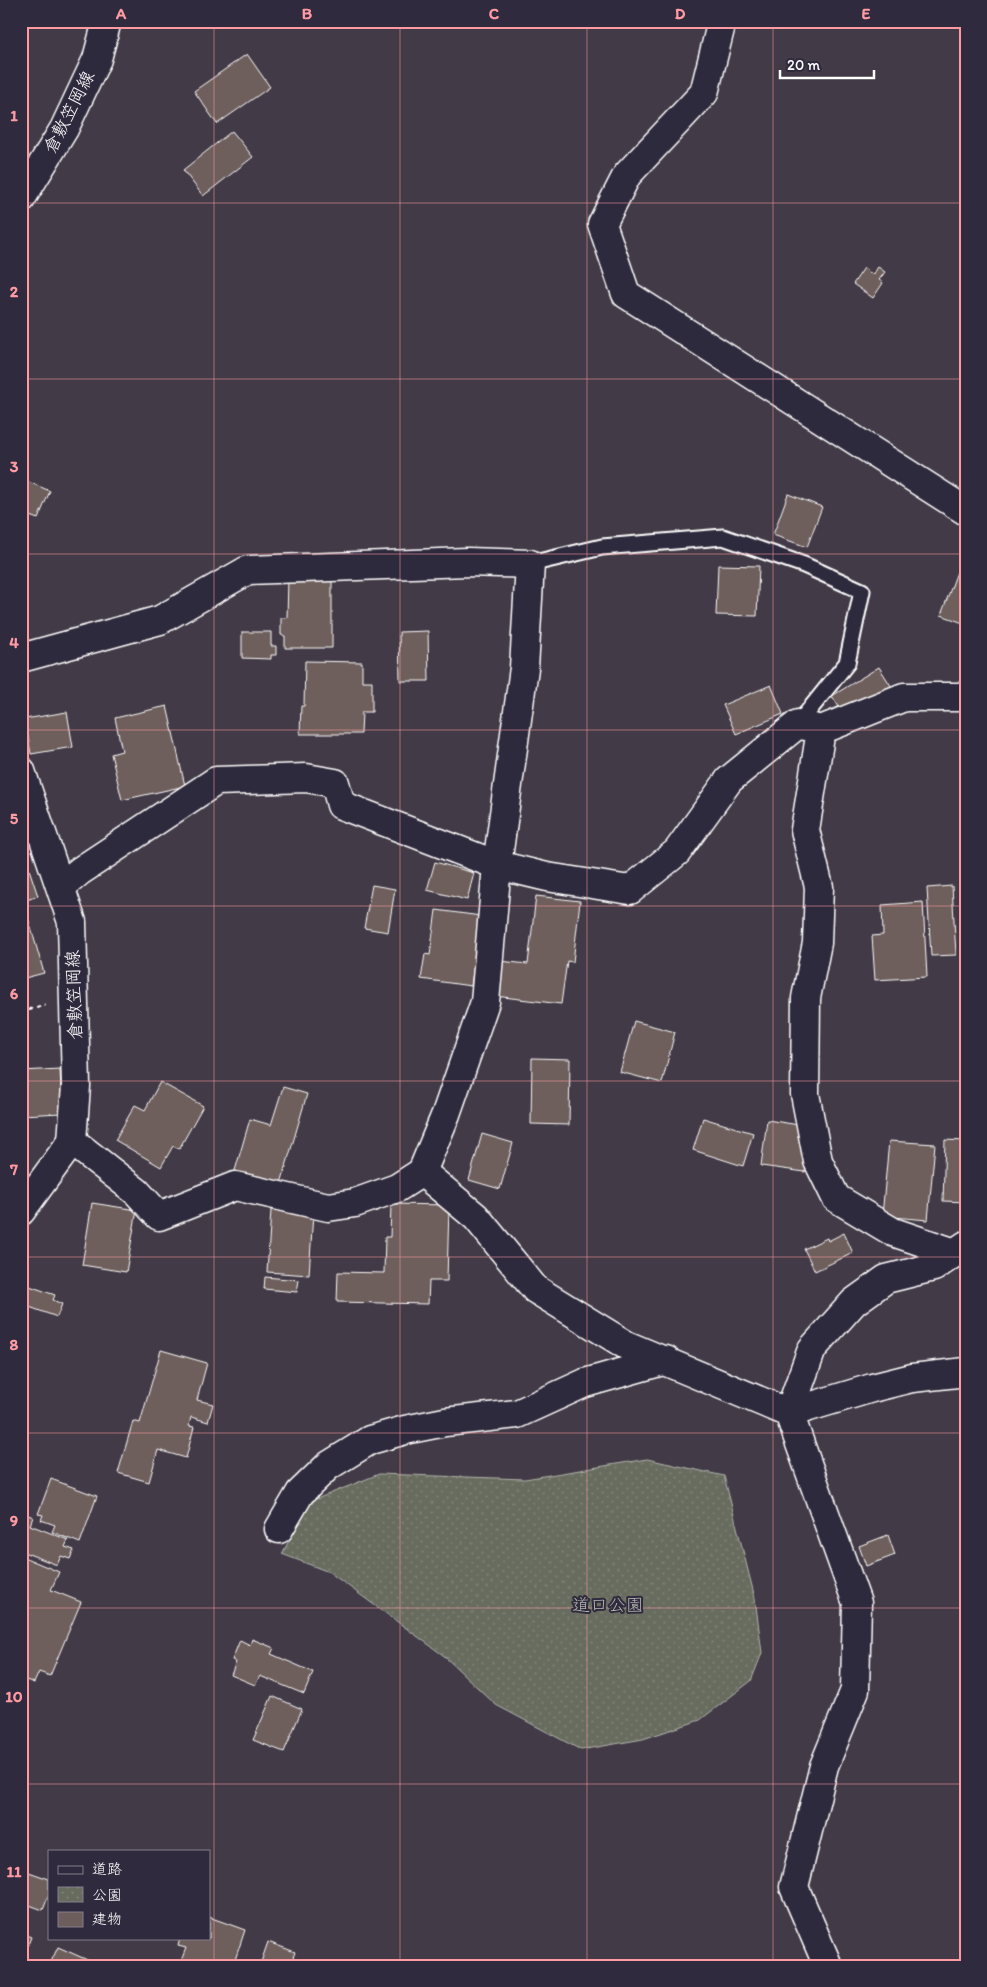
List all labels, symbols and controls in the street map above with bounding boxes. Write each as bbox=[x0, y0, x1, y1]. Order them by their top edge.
text: A bbox=[115, 4, 127, 23]
text: B bbox=[302, 4, 313, 23]
text: C bbox=[489, 4, 500, 23]
text: D bbox=[675, 4, 686, 23]
text: E bbox=[862, 4, 871, 23]
scale bar bbox=[780, 48, 873, 80]
text: 20 m bbox=[787, 56, 821, 74]
street label: 倉敷笠岡線 bbox=[39, 67, 99, 157]
text: 1 bbox=[10, 106, 18, 125]
text: 2 bbox=[10, 282, 19, 301]
text: 3 bbox=[10, 457, 19, 476]
text: 4 bbox=[9, 633, 19, 652]
text: 5 bbox=[10, 809, 19, 828]
street label: 倉敷笠岡線 bbox=[61, 950, 87, 1040]
text: 6 bbox=[10, 984, 19, 1003]
text: 7 bbox=[9, 1160, 18, 1179]
text: 8 bbox=[10, 1335, 19, 1354]
text: 9 bbox=[10, 1511, 18, 1530]
park label: 道口公園 bbox=[572, 1594, 644, 1616]
text: 10 bbox=[5, 1687, 23, 1706]
legend bbox=[48, 1850, 210, 1940]
text: 道路 bbox=[92, 1860, 122, 1878]
text: 11 bbox=[7, 1862, 22, 1881]
text: 公園 bbox=[92, 1886, 122, 1904]
text: 建物 bbox=[92, 1910, 122, 1928]

